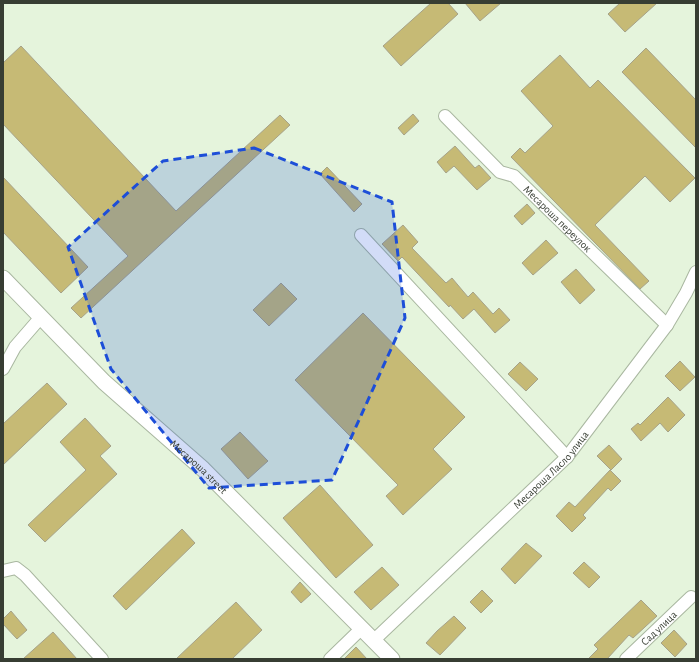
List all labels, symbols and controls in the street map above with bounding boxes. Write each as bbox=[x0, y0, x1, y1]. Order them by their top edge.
street label: Месароша переулок bbox=[521, 184, 593, 254]
street label: Месароша Ласло улица bbox=[511, 429, 591, 511]
street label: Месароша street bbox=[168, 438, 229, 496]
street label: Сад улица bbox=[639, 609, 679, 648]

